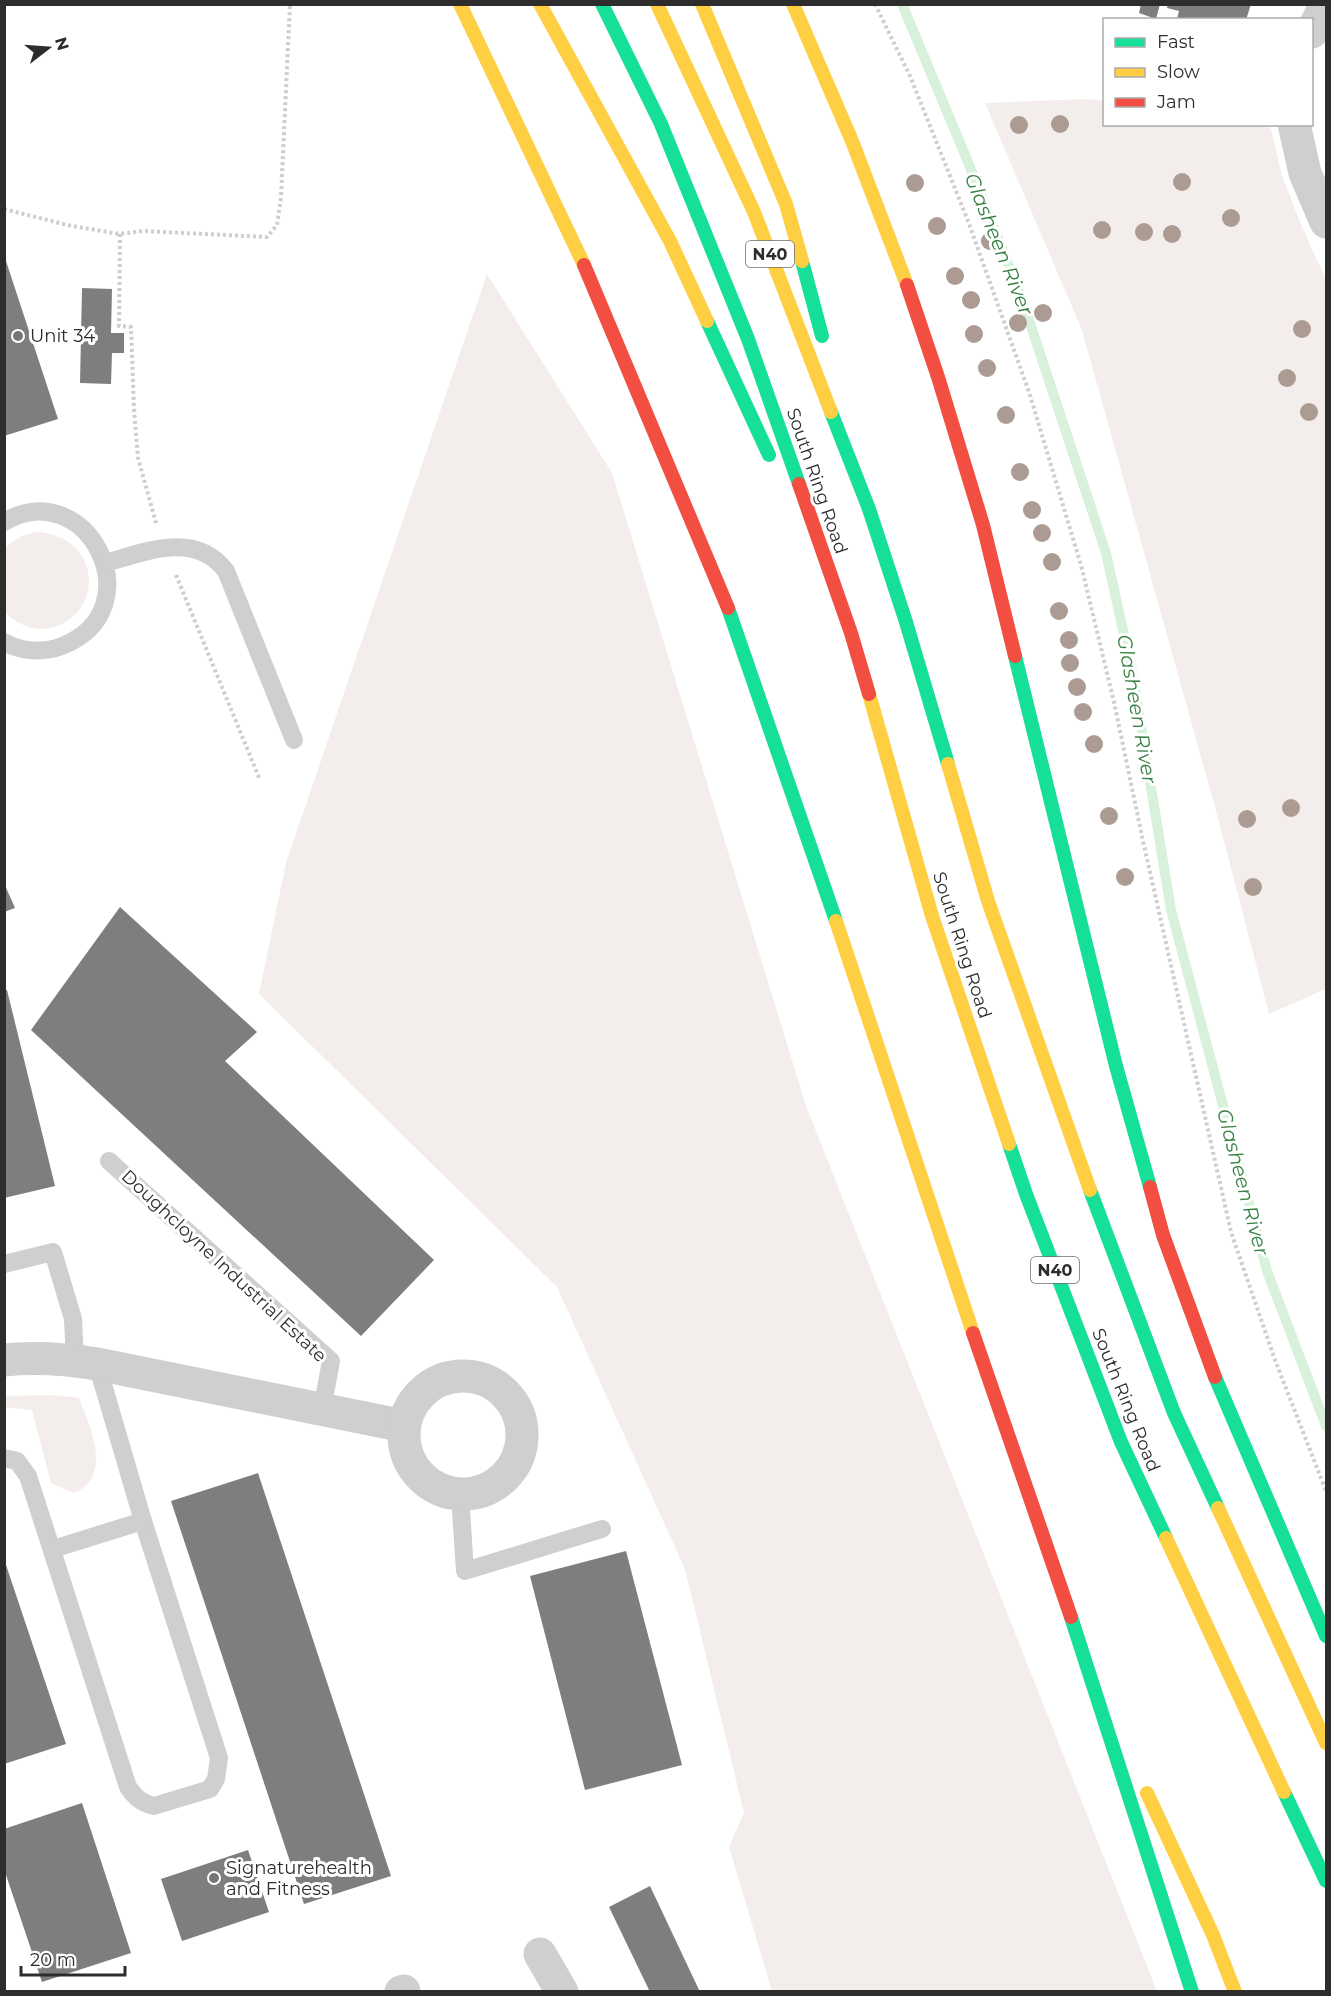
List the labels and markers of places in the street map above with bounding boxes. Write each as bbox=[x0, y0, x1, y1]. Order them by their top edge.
place label: Unit 34 bbox=[30, 325, 95, 347]
marker: Unit 34 bbox=[11, 329, 25, 343]
place label: Signaturehealth and Fitness bbox=[226, 1857, 372, 1900]
marker: Signaturehealth and Fitness bbox=[207, 1871, 221, 1885]

